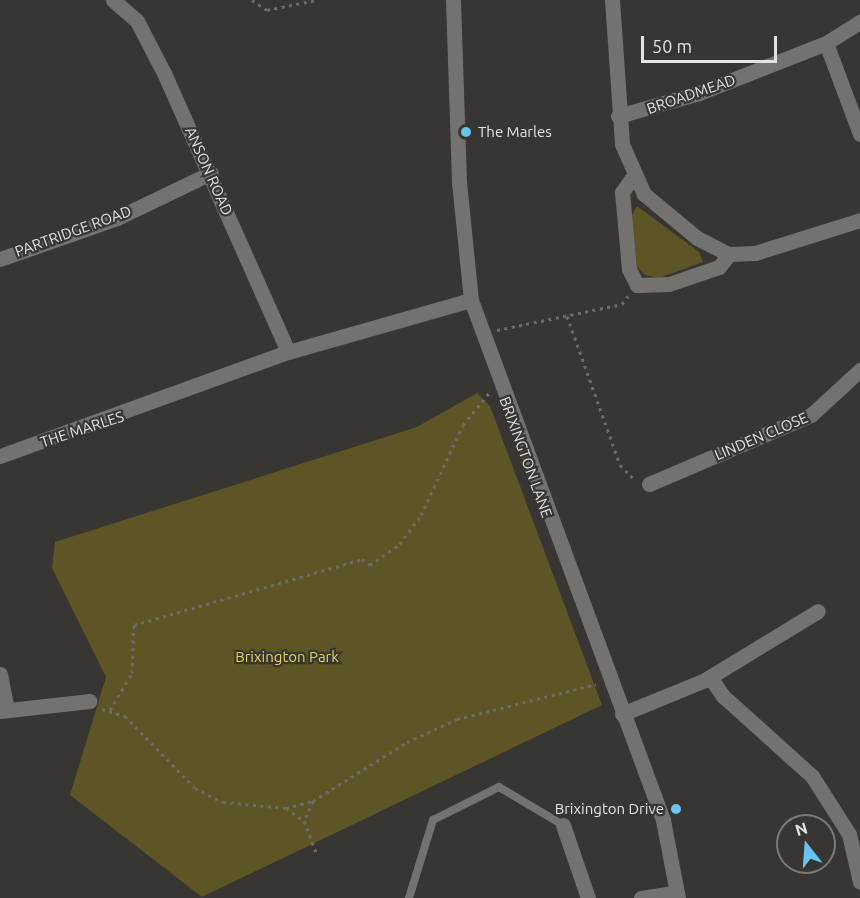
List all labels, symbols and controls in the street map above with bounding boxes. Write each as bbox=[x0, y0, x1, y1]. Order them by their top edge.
scale bar bbox=[644, 24, 780, 62]
text: 50 m bbox=[652, 36, 692, 56]
street label: BROADMEAD bbox=[644, 70, 738, 118]
place label: The Marles bbox=[478, 123, 552, 141]
street label: ANSON ROAD bbox=[181, 124, 237, 218]
marker: The Marles bbox=[459, 125, 473, 139]
street label: PARTRIDGE ROAD bbox=[12, 202, 134, 260]
street label: BRIXINGTON LANE bbox=[496, 394, 556, 520]
street label: THE MARLES bbox=[38, 407, 126, 451]
street label: LINDEN CLOSE bbox=[712, 408, 810, 464]
park label: Brixington Park bbox=[235, 648, 339, 666]
place label: Brixington Drive bbox=[555, 800, 664, 818]
marker: Brixington Drive bbox=[669, 802, 683, 816]
north arrow bbox=[776, 814, 836, 874]
text: N bbox=[793, 818, 810, 839]

